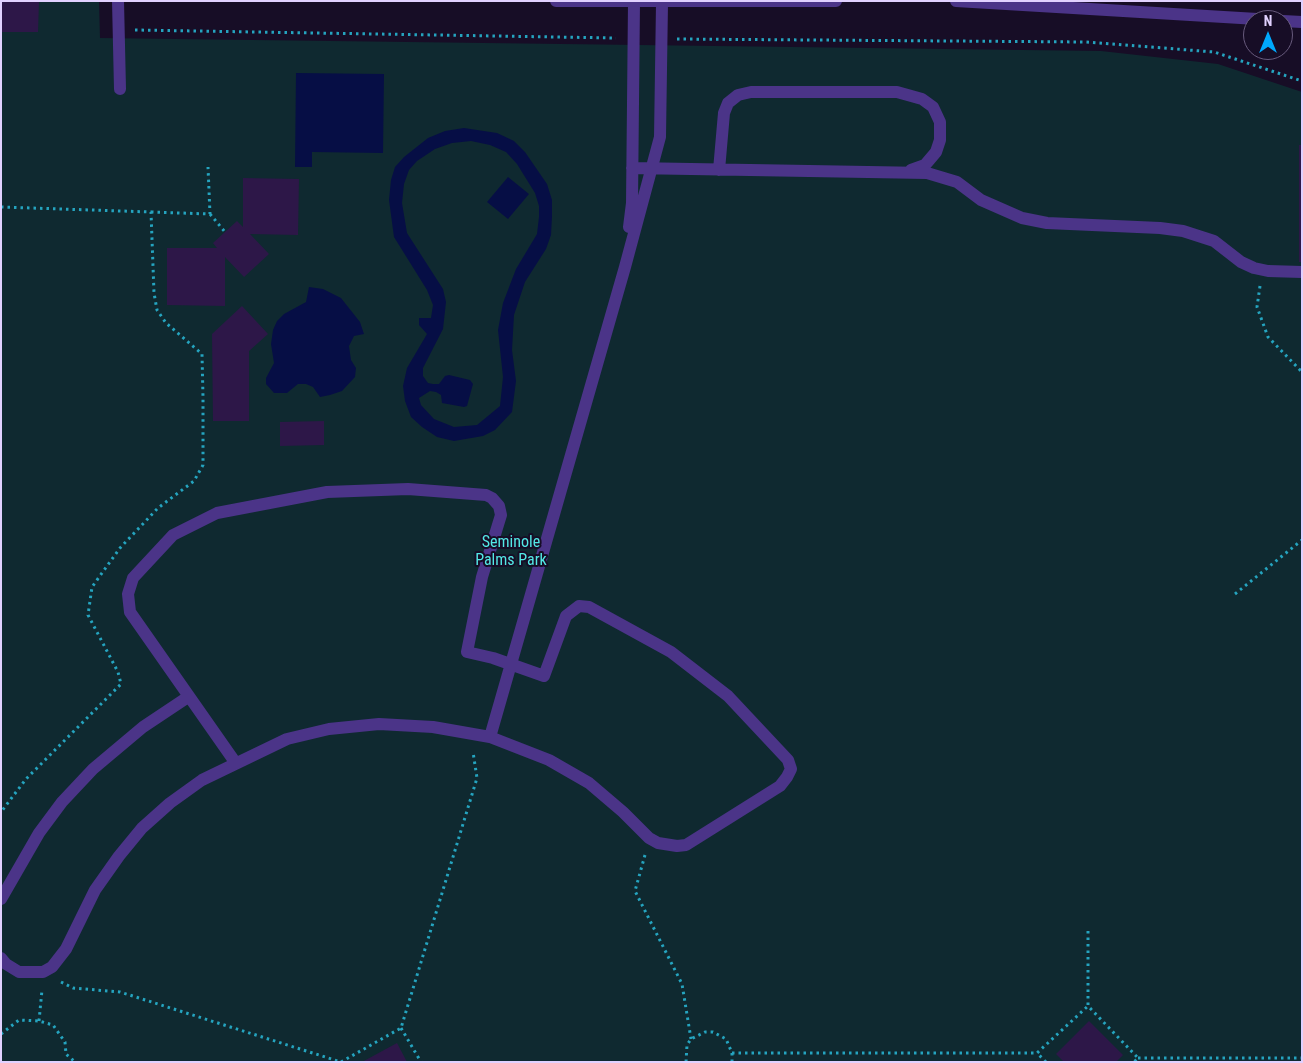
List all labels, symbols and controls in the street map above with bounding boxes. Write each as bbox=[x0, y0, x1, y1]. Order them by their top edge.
north arrow bbox=[1243, 10, 1293, 60]
text: N bbox=[1264, 13, 1272, 29]
park label: Seminole Palms Park bbox=[475, 533, 547, 571]

